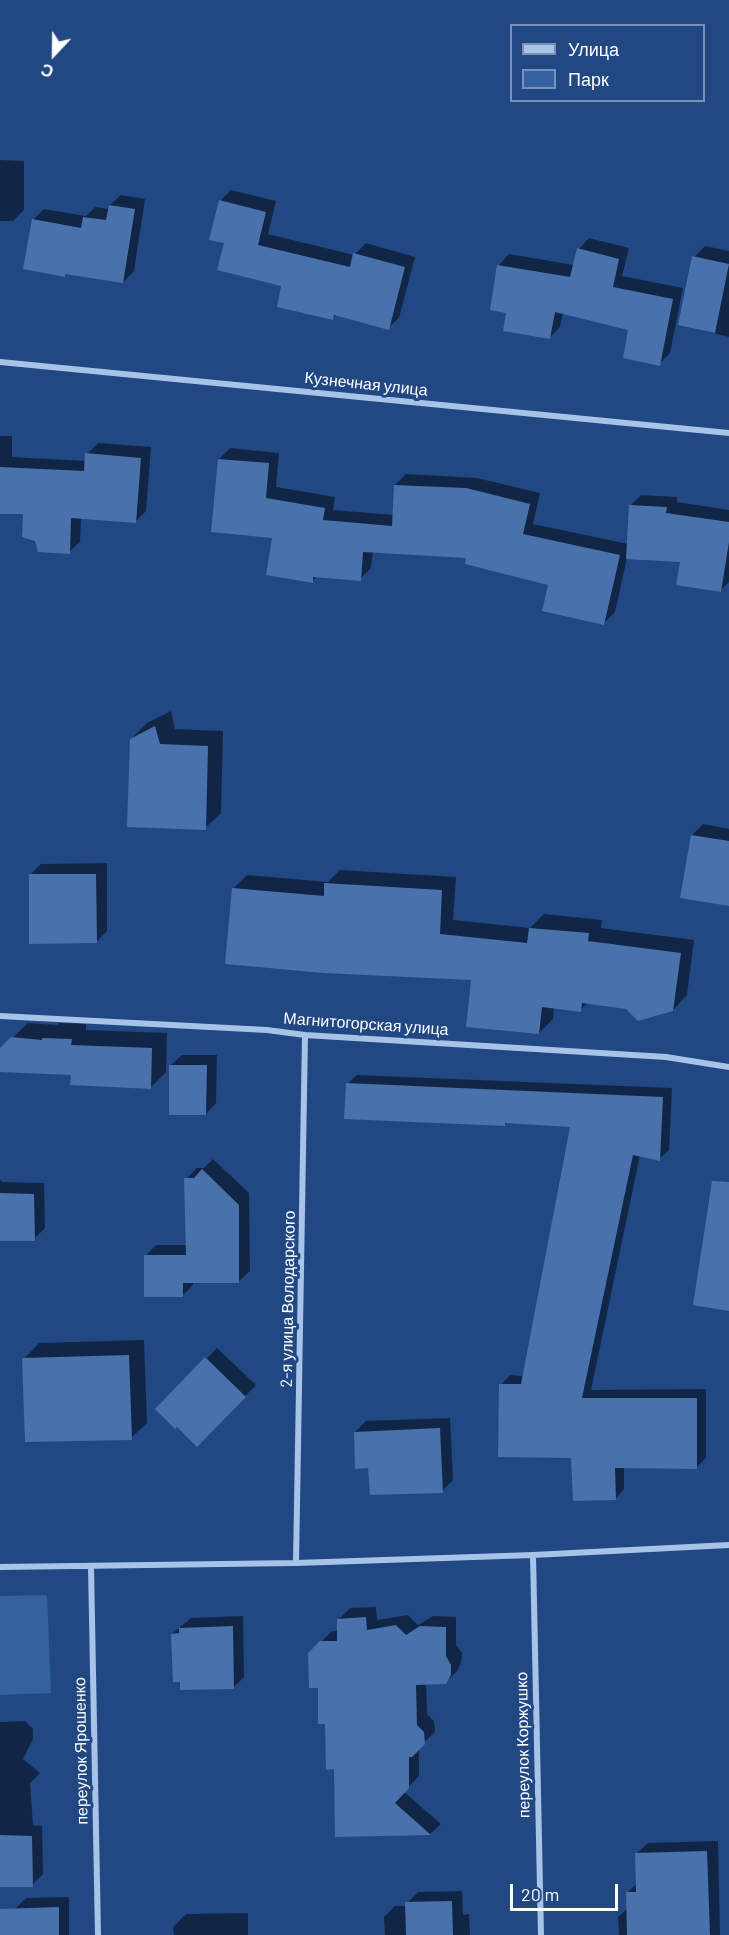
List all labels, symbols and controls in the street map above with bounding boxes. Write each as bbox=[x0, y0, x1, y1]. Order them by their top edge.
north arrow bbox=[24, 24, 84, 84]
legend bbox=[510, 24, 705, 102]
text: Улица bbox=[568, 38, 619, 60]
text: С bbox=[38, 60, 56, 82]
text: Парк bbox=[568, 68, 609, 90]
street label: Кузнечная улица bbox=[303, 368, 429, 400]
street label: Магнитогорская улица bbox=[283, 1009, 449, 1039]
street label: 2-я улица Володарского bbox=[277, 1210, 299, 1388]
street label: переулок Коржушко bbox=[512, 1672, 534, 1818]
street label: переулок Ярошенко bbox=[70, 1677, 92, 1825]
scale bar bbox=[513, 1872, 621, 1910]
text: 20 m bbox=[521, 1883, 559, 1905]

